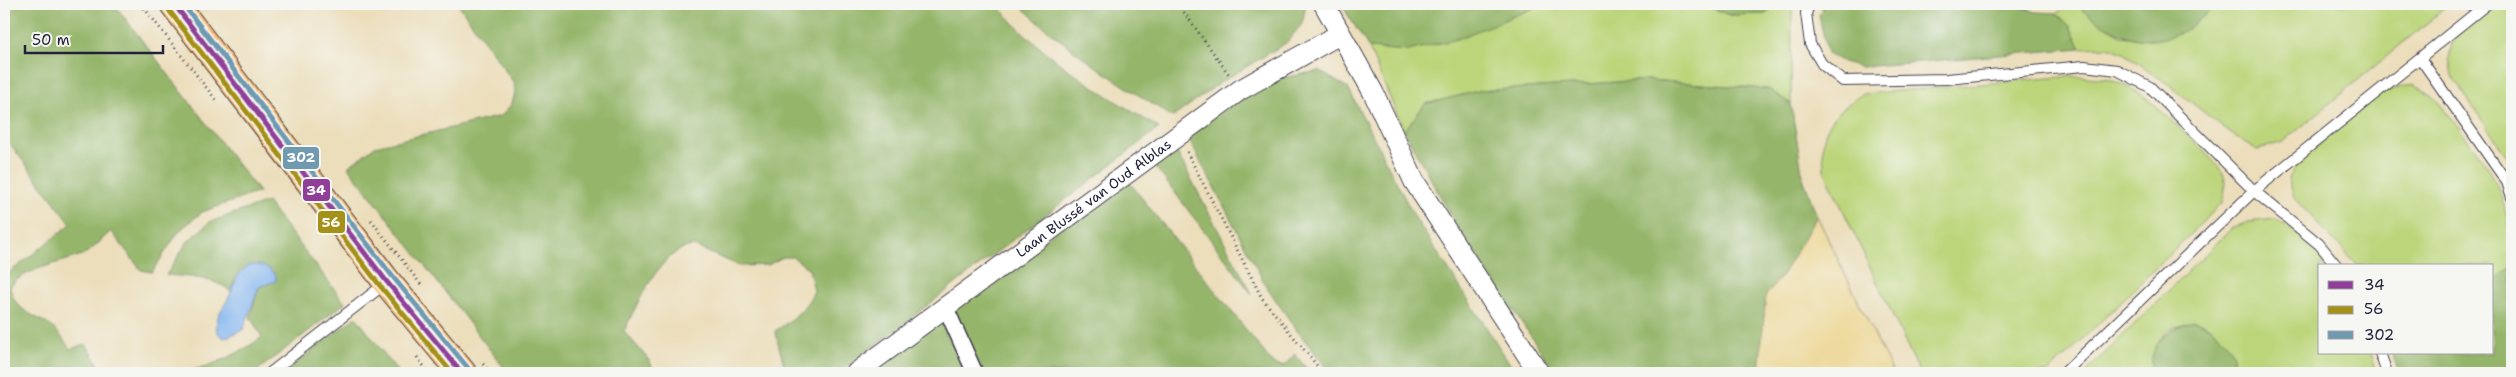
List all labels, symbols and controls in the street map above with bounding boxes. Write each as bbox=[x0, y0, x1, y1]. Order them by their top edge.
scale bar bbox=[25, 22, 162, 54]
text: 50 m bbox=[32, 30, 70, 50]
street label: Laan Blussé van Oud Alblas bbox=[1012, 135, 1175, 261]
line badge: 302 bbox=[282, 146, 320, 170]
text: 302 bbox=[287, 148, 316, 166]
line badge: 34 bbox=[302, 178, 331, 202]
text: 34 bbox=[306, 181, 326, 199]
line badge: 56 bbox=[317, 210, 346, 234]
text: 56 bbox=[322, 213, 340, 231]
legend bbox=[2318, 264, 2494, 354]
text: 34 bbox=[2364, 275, 2384, 295]
text: 56 bbox=[2364, 299, 2383, 319]
text: 302 bbox=[2364, 325, 2394, 345]

